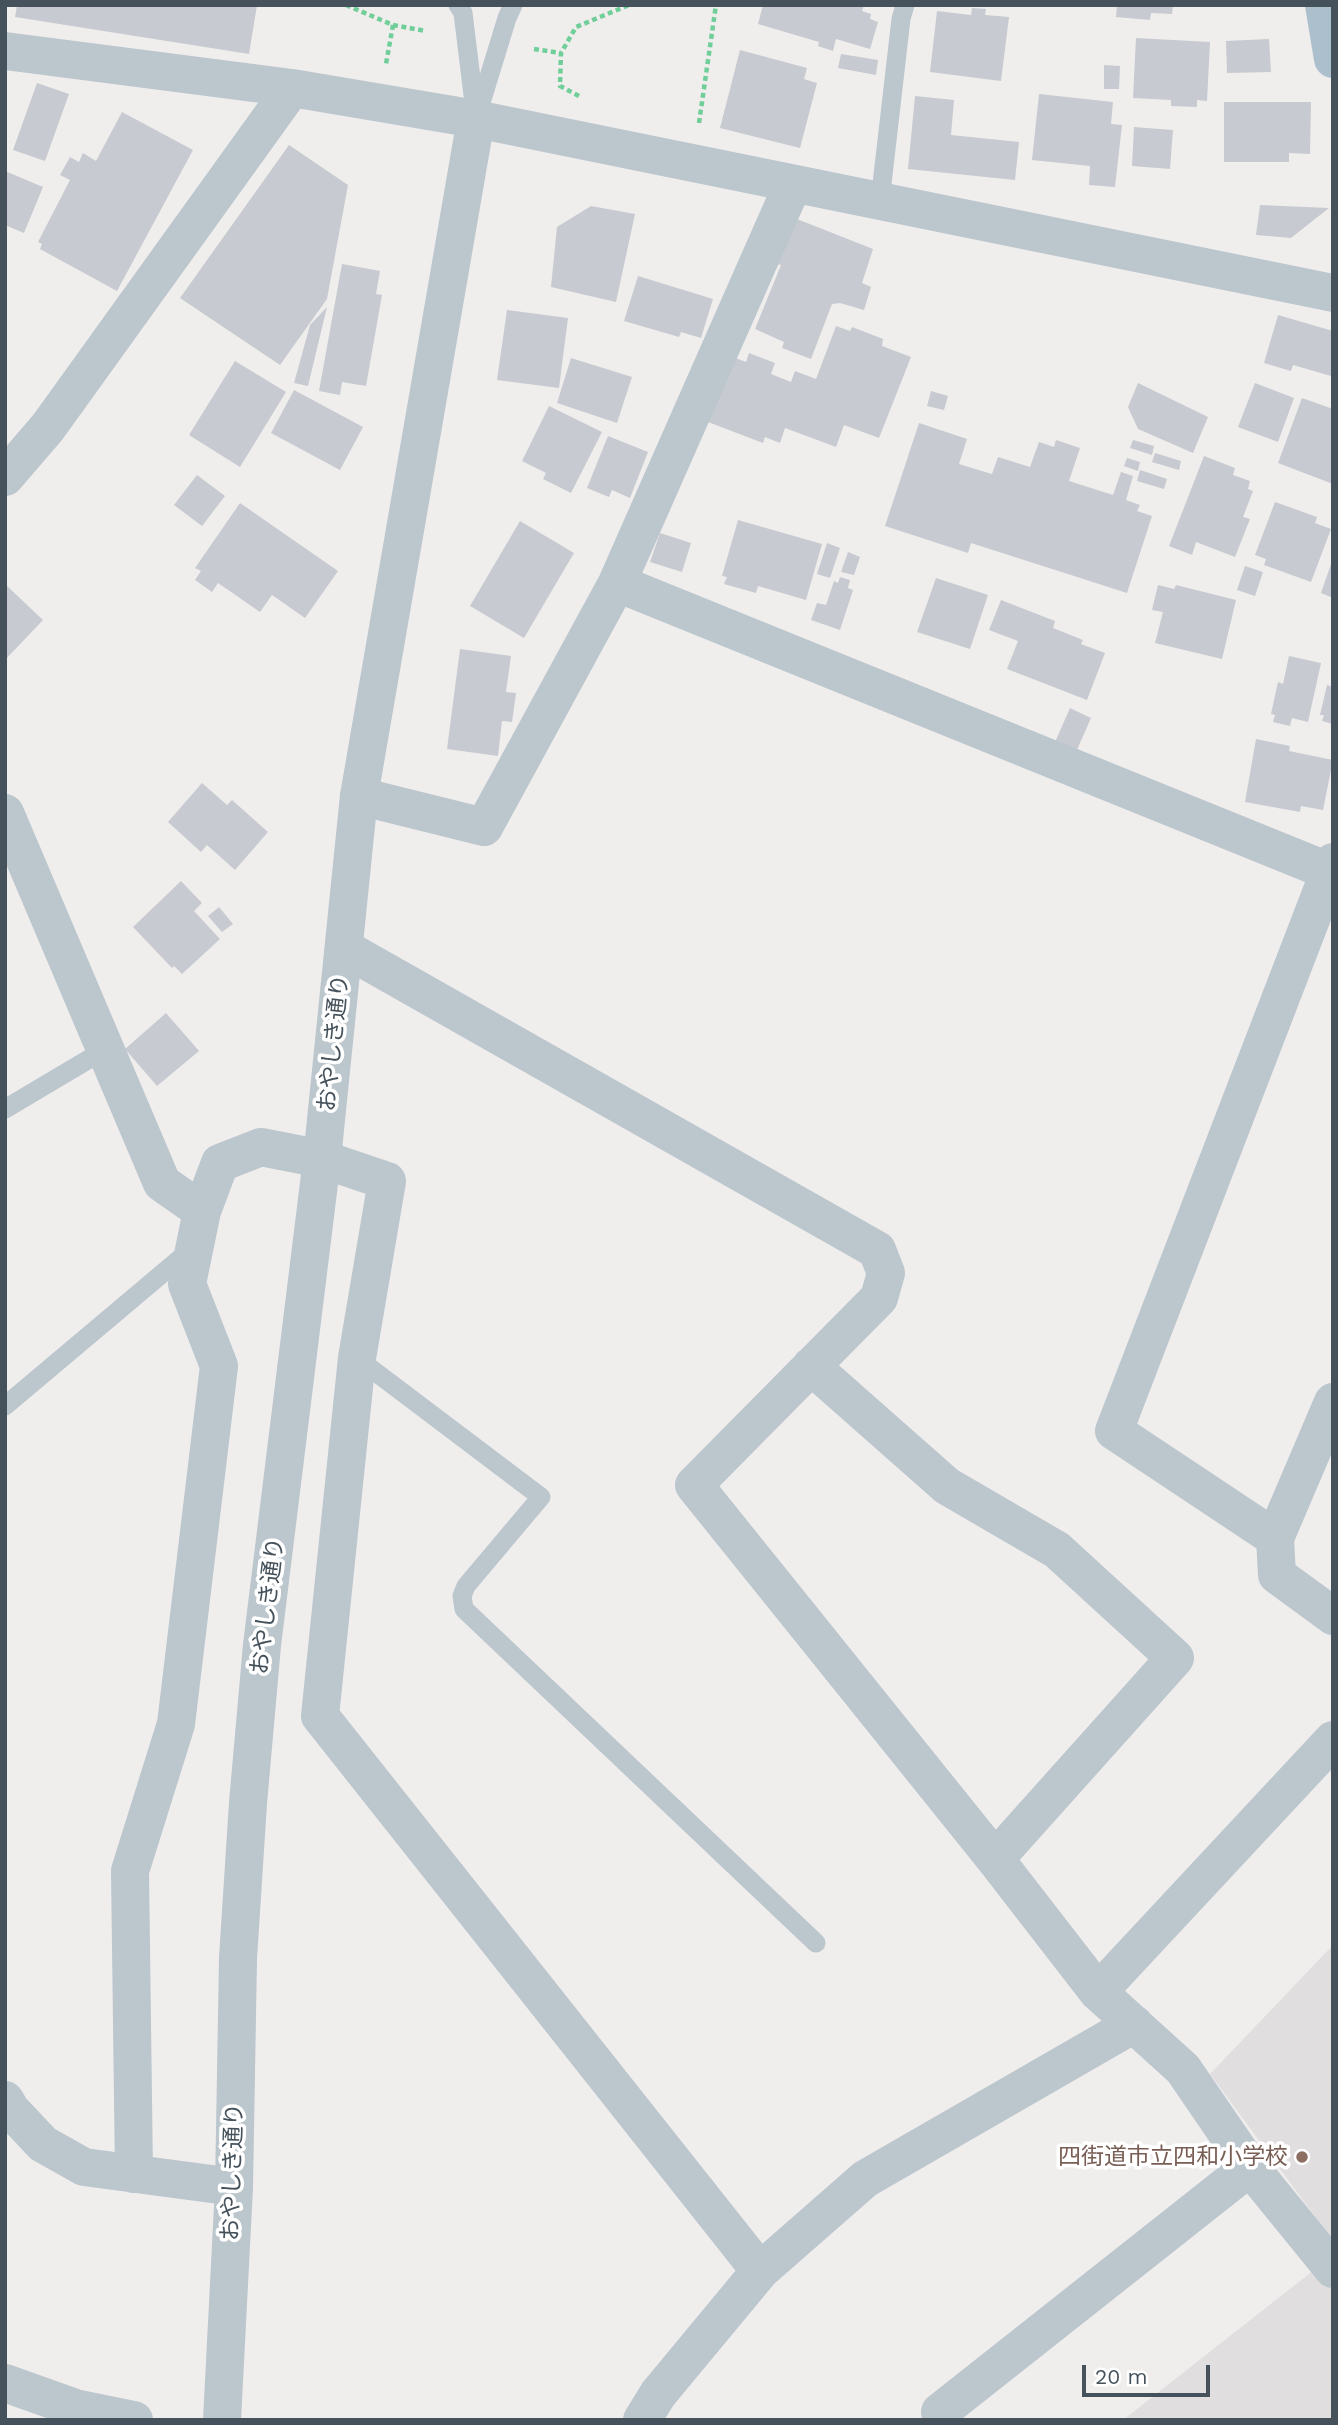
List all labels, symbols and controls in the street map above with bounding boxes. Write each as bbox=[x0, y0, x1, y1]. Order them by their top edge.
street label: おやしき通り bbox=[313, 973, 355, 1113]
street label: おやしき通り bbox=[246, 1536, 290, 1676]
street label: おやしき通り bbox=[217, 2103, 249, 2241]
place label: 四街道市立四和小学校 bbox=[1058, 2143, 1288, 2171]
marker: 四街道市立四和小学校 bbox=[1294, 2149, 1310, 2165]
scale bar bbox=[1086, 2352, 1214, 2396]
text: 20 m bbox=[1095, 2364, 1147, 2389]

